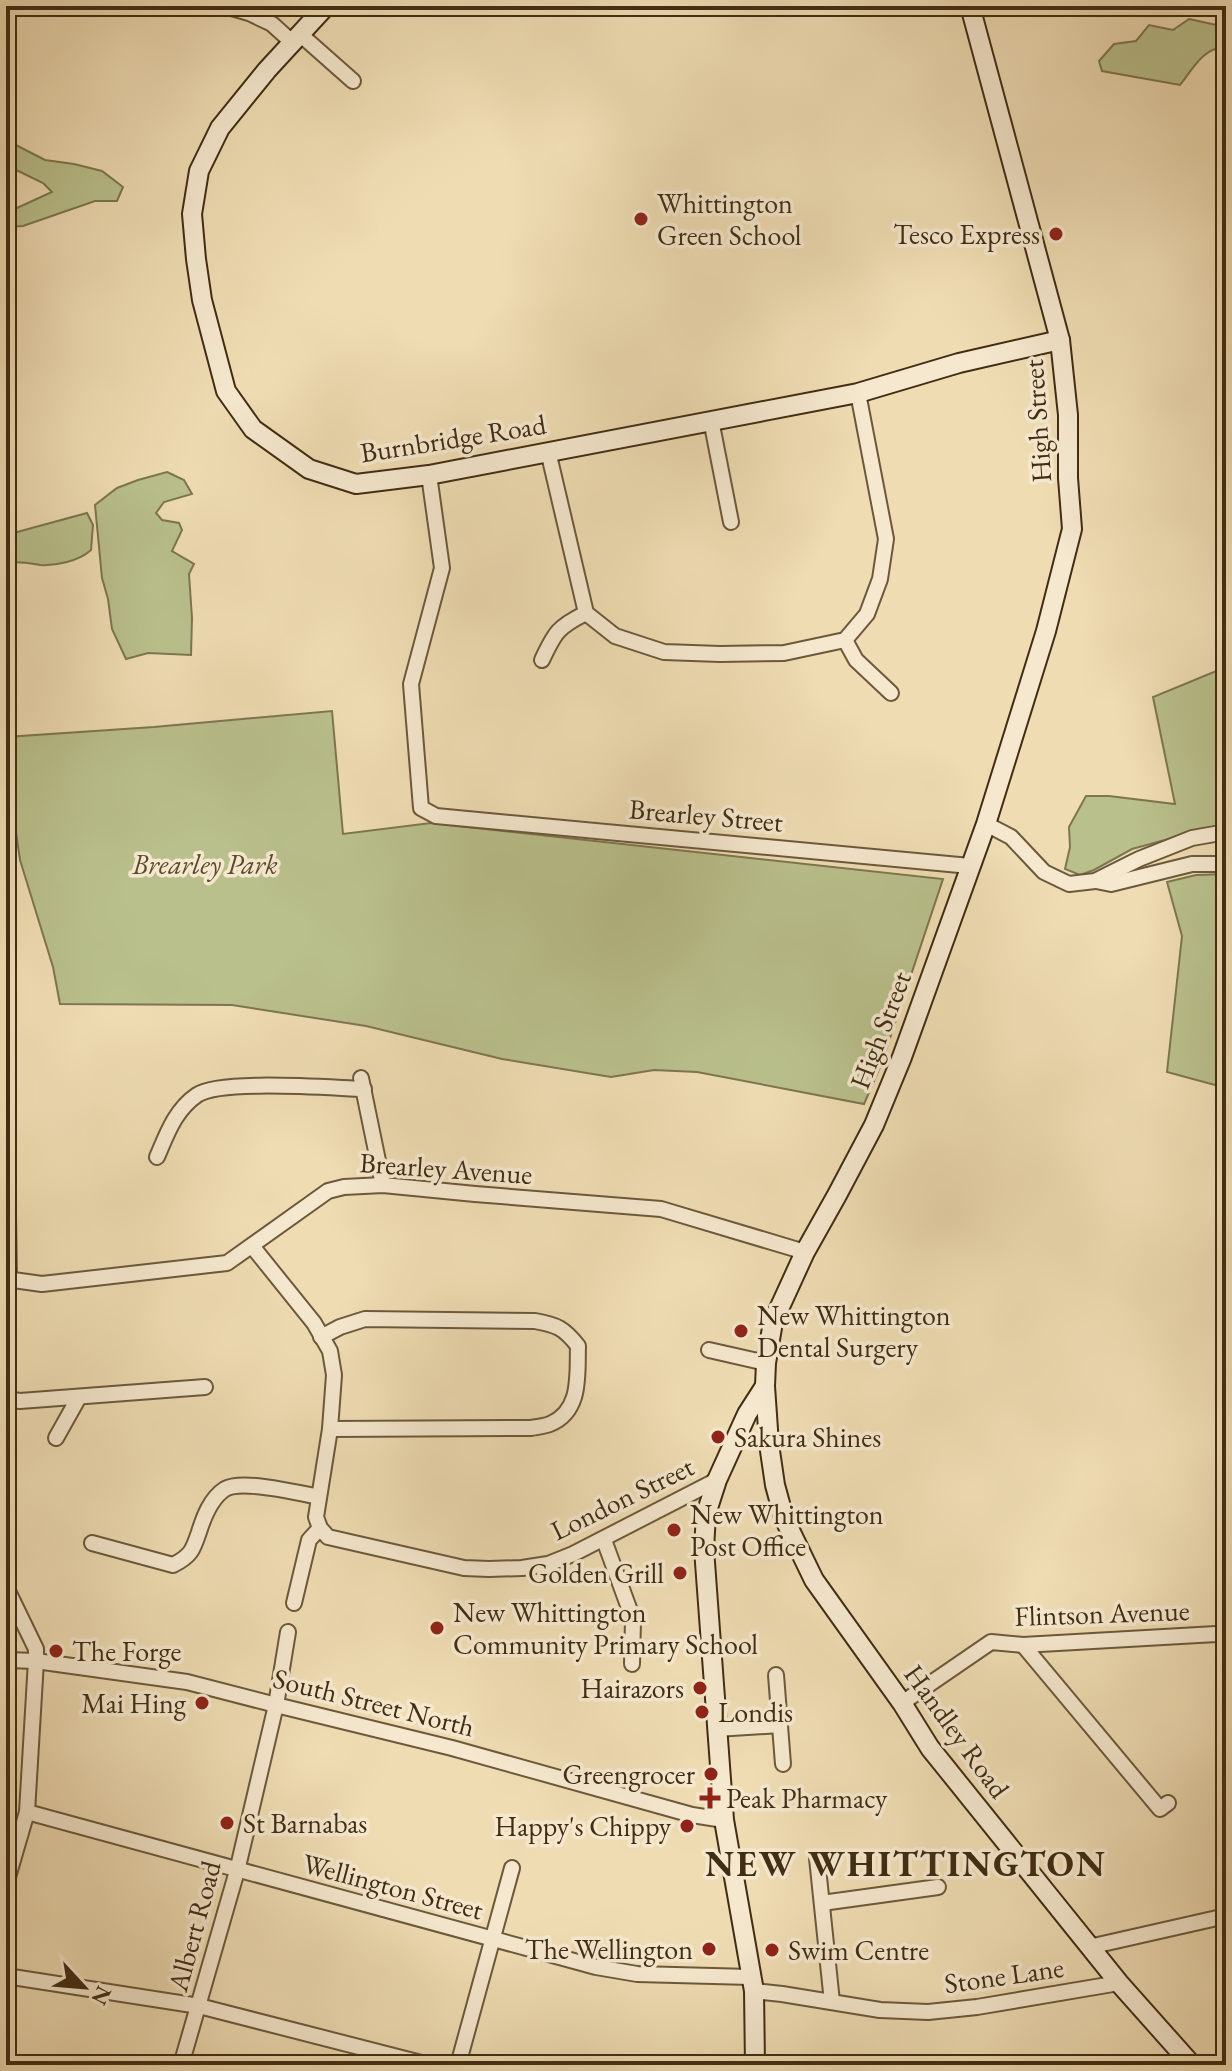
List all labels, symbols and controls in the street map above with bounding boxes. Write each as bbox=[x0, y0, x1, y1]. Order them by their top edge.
place label: Whittington Green School bbox=[657, 185, 802, 253]
marker: Whittington Green School bbox=[632, 210, 650, 228]
place label: Tesco Express bbox=[893, 216, 1040, 252]
marker: Tesco Express bbox=[1047, 225, 1065, 243]
street label: High Street bbox=[1015, 358, 1059, 484]
street label: Burnbridge Road bbox=[358, 405, 549, 470]
street label: Brearley Street bbox=[628, 790, 785, 840]
park label: Brearley Park bbox=[131, 846, 278, 882]
street label: High Street bbox=[841, 966, 919, 1094]
street label: Brearley Avenue bbox=[358, 1144, 534, 1192]
place label: New Whittington Dental Surgery bbox=[757, 1297, 951, 1365]
marker: New Whittington Dental Surgery bbox=[732, 1322, 750, 1340]
place label: Sakura Shines bbox=[734, 1419, 881, 1455]
marker: Sakura Shines bbox=[709, 1428, 727, 1446]
street label: London Street bbox=[544, 1448, 700, 1548]
place label: New Whittington Post Office bbox=[690, 1496, 884, 1564]
marker: New Whittington Post Office bbox=[665, 1521, 683, 1539]
place label: Golden Grill bbox=[528, 1555, 664, 1591]
marker: Golden Grill bbox=[671, 1564, 689, 1582]
street label: Flintson Avenue bbox=[1014, 1592, 1190, 1634]
place label: New Whittington Community Primary School bbox=[453, 1594, 758, 1662]
marker: New Whittington Community Primary School bbox=[428, 1619, 446, 1637]
place label: The Forge bbox=[72, 1633, 182, 1669]
marker: The Forge bbox=[47, 1642, 65, 1660]
street label: Handley Road bbox=[896, 1657, 1018, 1806]
street label: South Street North bbox=[270, 1660, 478, 1744]
place label: Hairazors bbox=[581, 1670, 684, 1706]
marker: Hairazors bbox=[691, 1679, 709, 1697]
place label: Mai Hing bbox=[81, 1685, 187, 1721]
marker: Mai Hing bbox=[193, 1694, 211, 1712]
place label: Londis bbox=[718, 1694, 793, 1730]
marker: Londis bbox=[693, 1703, 711, 1721]
place label: Greengrocer bbox=[562, 1756, 696, 1792]
marker: Greengrocer bbox=[702, 1765, 720, 1783]
place label: Peak Pharmacy bbox=[726, 1780, 888, 1816]
marker: Peak Pharmacy bbox=[701, 1789, 719, 1807]
place label: St Barnabas bbox=[243, 1805, 367, 1841]
place label: Happy's Chippy bbox=[494, 1808, 672, 1844]
marker: St Barnabas bbox=[218, 1814, 236, 1832]
marker: Happy's Chippy bbox=[678, 1817, 696, 1835]
district label: NEW WHITTINGTON bbox=[705, 1840, 1107, 1887]
street label: Wellington Street bbox=[299, 1845, 487, 1927]
street label: Albert Road bbox=[159, 1856, 229, 1996]
place label: The Wellington bbox=[525, 1931, 693, 1967]
place label: Swim Centre bbox=[788, 1932, 929, 1968]
marker: The Wellington bbox=[700, 1940, 718, 1958]
marker: Swim Centre bbox=[763, 1941, 781, 1959]
north arrow bbox=[44, 1947, 124, 2027]
street label: Stone Lane bbox=[942, 1949, 1066, 2001]
text: N bbox=[85, 1981, 118, 2010]

